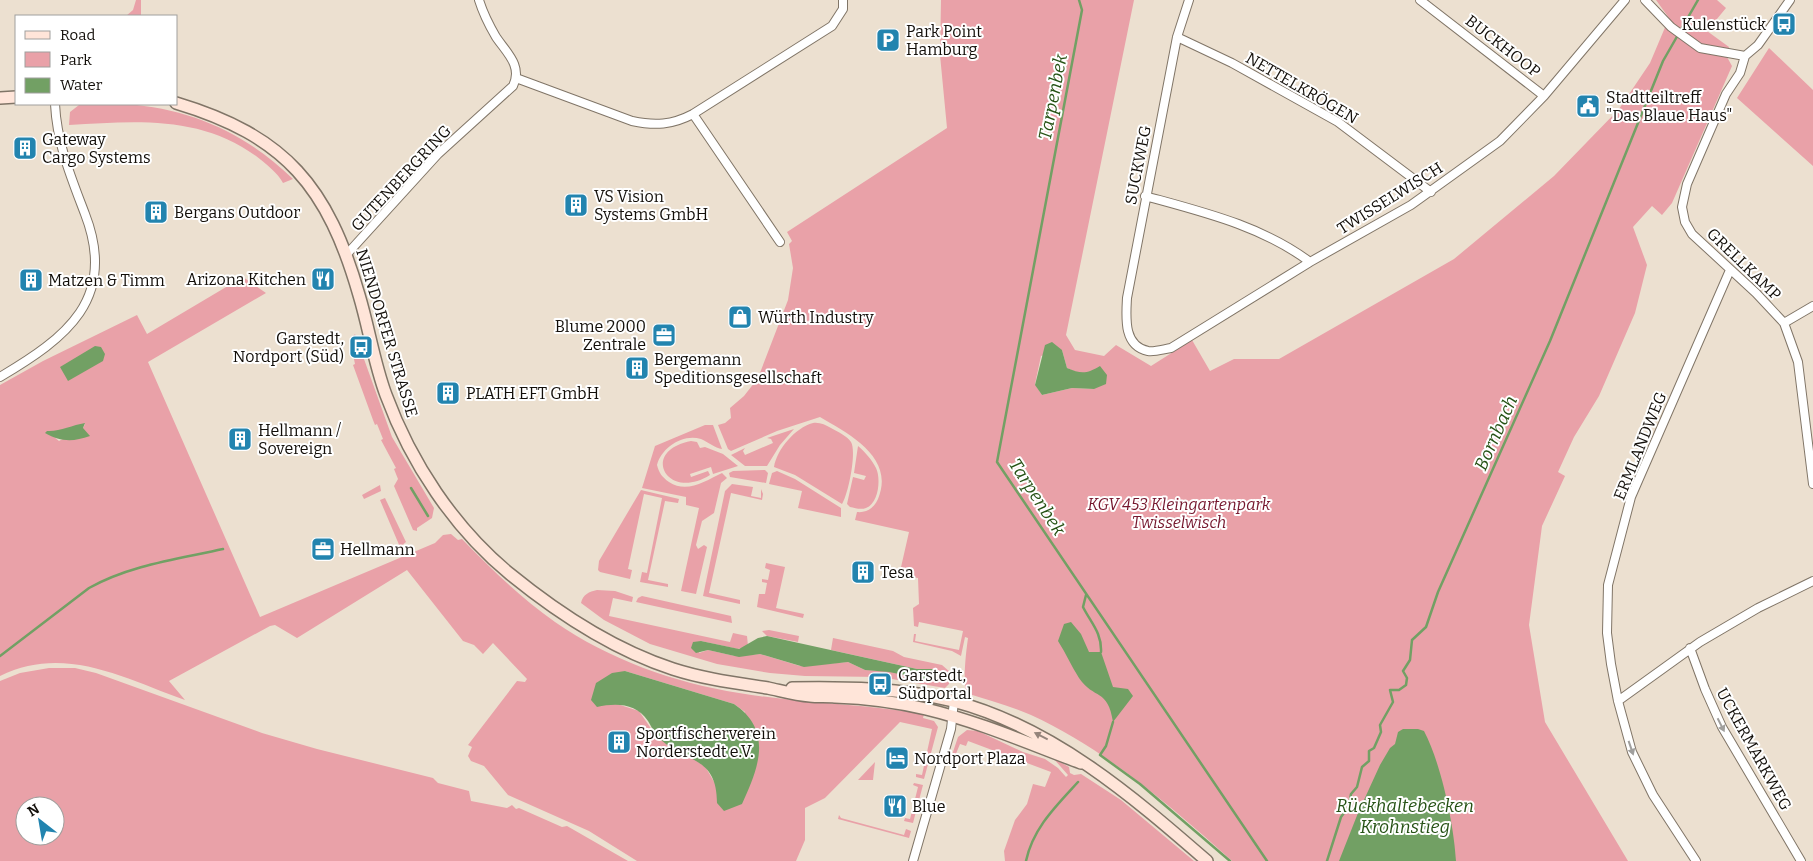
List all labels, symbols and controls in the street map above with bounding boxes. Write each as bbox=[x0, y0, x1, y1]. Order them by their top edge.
street label: BUCKHOOP bbox=[1462, 11, 1544, 81]
bus stop icon: Kulenstück bbox=[1771, 11, 1797, 37]
legend bbox=[15, 15, 178, 105]
place label: Kulenstück bbox=[1681, 15, 1766, 34]
place label: Park Point Hamburg bbox=[906, 22, 982, 59]
text: Road bbox=[60, 26, 95, 44]
parking icon: Park Point Hamburg bbox=[875, 27, 901, 53]
street label: NETTELKRÖGEN bbox=[1243, 48, 1362, 128]
text: Park bbox=[60, 51, 92, 69]
water label: Tarpenbek bbox=[1034, 52, 1072, 142]
text: Water bbox=[60, 76, 103, 94]
place label: Stadtteiltreff "Das Blaue Haus" bbox=[1606, 88, 1732, 125]
public building icon: Stadtteiltreff "Das Blaue Haus" bbox=[1575, 93, 1601, 119]
street label: GUTENBERGRING bbox=[347, 121, 455, 235]
street label: SUCKWEG bbox=[1121, 124, 1155, 206]
place label: Gateway Cargo Systems bbox=[42, 130, 151, 167]
building icon: Gateway Cargo Systems bbox=[12, 135, 38, 161]
street label: TWISSELWISCH bbox=[1334, 158, 1446, 238]
place label: VS Vision Systems GmbH bbox=[594, 187, 708, 224]
building icon: VS Vision Systems GmbH bbox=[563, 192, 589, 218]
building icon: Bergans Outdoor bbox=[143, 199, 169, 225]
place label: Bergans Outdoor bbox=[174, 203, 300, 222]
street label: GRELLKAMP bbox=[1703, 224, 1785, 304]
street label: NIENDORFER STRASSE bbox=[352, 246, 422, 420]
restaurant icon: Arizona Kitchen bbox=[310, 266, 336, 292]
building icon: Matzen & Timm bbox=[18, 267, 44, 293]
place label: Arizona Kitchen bbox=[186, 270, 306, 289]
place label: Matzen & Timm bbox=[48, 271, 165, 290]
shop icon: Würth Industry bbox=[727, 304, 753, 330]
place label: Würth Industry bbox=[758, 308, 874, 327]
place label: Blume 2000 Zentrale bbox=[555, 317, 646, 354]
office icon: Blume 2000 Zentrale bbox=[651, 322, 677, 348]
place label: Garstedt, Nordport (Süd) bbox=[233, 329, 344, 366]
bus stop icon: Garstedt, Nordport (Süd) bbox=[348, 334, 374, 360]
place label: Bergemann Speditionsgesellschaft bbox=[654, 350, 822, 387]
building icon: Bergemann Speditionsgesellschaft bbox=[624, 355, 650, 381]
building icon: PLATH EFT GmbH bbox=[435, 380, 461, 406]
place label: PLATH EFT GmbH bbox=[466, 384, 599, 403]
street label: ERMLANDWEG bbox=[1610, 389, 1670, 503]
water label: Bornbach bbox=[1470, 392, 1522, 474]
place label: Hellmann / Sovereign bbox=[258, 421, 342, 458]
building icon: Hellmann / Sovereign bbox=[227, 426, 253, 452]
water label: Tarpenbek bbox=[1004, 454, 1070, 540]
park label: KGV 453 Kleingartenpark Twisselwisch bbox=[1087, 495, 1271, 532]
office icon: Hellmann bbox=[310, 536, 336, 562]
place label: Hellmann bbox=[340, 540, 415, 559]
building icon: Tesa bbox=[850, 559, 876, 585]
place label: Tesa bbox=[880, 563, 914, 582]
place label: Garstedt, Südportal bbox=[898, 666, 972, 703]
bus stop icon: Garstedt, Südportal bbox=[867, 671, 893, 697]
street label: UCKERMARKWEG bbox=[1712, 684, 1796, 814]
one-way arrow bbox=[1717, 718, 1725, 732]
place label: Sportfischerverein Norderstedt e.V. bbox=[636, 724, 776, 761]
building icon: Sportfischerverein Norderstedt e.V. bbox=[606, 729, 632, 755]
one-way arrow bbox=[1034, 732, 1048, 740]
one-way arrow bbox=[1628, 740, 1635, 755]
hotel icon: Nordport Plaza bbox=[884, 745, 910, 771]
place label: Nordport Plaza bbox=[914, 749, 1026, 768]
restaurant icon: Blue bbox=[882, 793, 908, 819]
water label: Rückhaltebecken Krohnstieg bbox=[1336, 795, 1474, 838]
north arrow bbox=[15, 796, 65, 846]
place label: Blue bbox=[912, 797, 945, 816]
text: N bbox=[25, 800, 43, 820]

